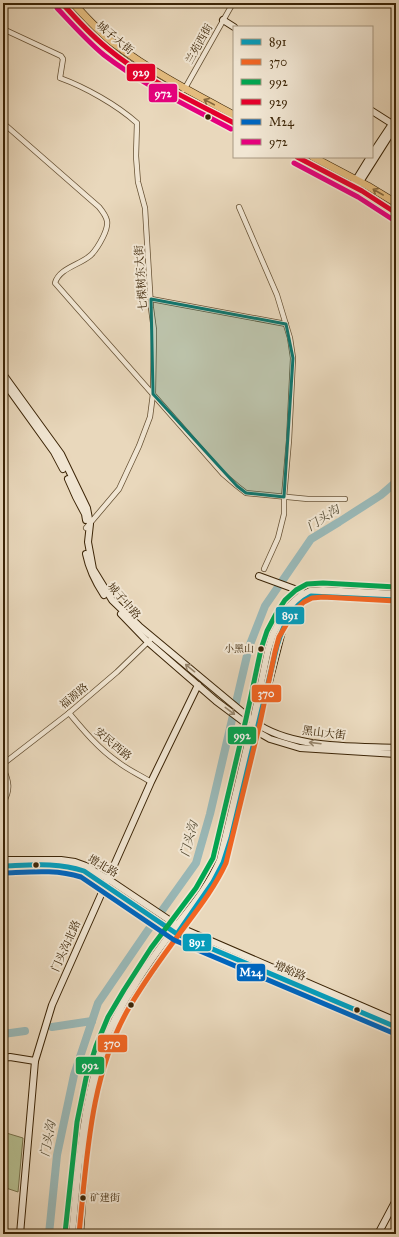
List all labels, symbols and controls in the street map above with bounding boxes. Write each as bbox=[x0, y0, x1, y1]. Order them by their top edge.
street label: 城子大街 bbox=[94, 19, 136, 57]
street label: 兰苑西街 bbox=[183, 22, 215, 66]
legend bbox=[233, 26, 373, 158]
text: 891 bbox=[269, 35, 287, 49]
text: 370 bbox=[269, 55, 287, 69]
line badge: 929 bbox=[126, 63, 156, 82]
text: 929 bbox=[132, 66, 150, 80]
text: 992 bbox=[269, 75, 288, 89]
line badge: 972 bbox=[148, 83, 178, 103]
text: 972 bbox=[154, 87, 172, 101]
text: 929 bbox=[269, 95, 288, 109]
one-way arrow bbox=[204, 97, 216, 105]
unlabelled marker bbox=[203, 112, 213, 122]
text: M24 bbox=[269, 115, 294, 129]
text: 972 bbox=[269, 135, 288, 149]
one-way arrow bbox=[372, 188, 384, 196]
street label: 七棵树东大街 bbox=[132, 245, 150, 311]
water label: 门头沟 bbox=[304, 501, 344, 534]
street label: 城子中路 bbox=[105, 580, 143, 622]
line badge: 891 bbox=[275, 606, 305, 625]
text: 891 bbox=[282, 609, 299, 623]
place label: 小黑山 bbox=[224, 643, 254, 655]
marker: 小黑山 bbox=[256, 644, 266, 654]
one-way arrow bbox=[184, 663, 195, 672]
street label: 福源路 bbox=[57, 680, 91, 712]
line badge: 370 bbox=[251, 684, 282, 703]
text: 370 bbox=[258, 687, 275, 701]
one-way arrow bbox=[224, 707, 235, 715]
street label: 黑山大街 bbox=[301, 724, 347, 742]
street label: 安民西路 bbox=[92, 725, 134, 763]
line badge: 992 bbox=[227, 726, 257, 745]
text: 992 bbox=[233, 729, 251, 743]
one-way arrow bbox=[309, 739, 322, 747]
water label: 门头沟 bbox=[178, 818, 201, 858]
street label: 增北路 bbox=[85, 852, 121, 880]
unlabelled marker bbox=[31, 860, 41, 870]
street label: 门头沟北路 bbox=[49, 918, 83, 974]
line badge: 891 bbox=[182, 933, 212, 952]
text: 891 bbox=[189, 936, 206, 950]
street label: 增峪路 bbox=[272, 959, 308, 983]
line badge: M24 bbox=[236, 963, 266, 982]
text: M24 bbox=[240, 966, 263, 980]
unlabelled marker bbox=[126, 1000, 136, 1010]
unlabelled marker bbox=[352, 1005, 362, 1015]
line badge: 370 bbox=[97, 1034, 128, 1053]
text: 370 bbox=[104, 1037, 121, 1051]
line badge: 992 bbox=[75, 1056, 105, 1075]
text: 992 bbox=[81, 1059, 99, 1073]
water label: 门头沟 bbox=[38, 1118, 59, 1158]
place label: 矿建街 bbox=[90, 1192, 120, 1204]
marker: 矿建街 bbox=[78, 1193, 88, 1203]

